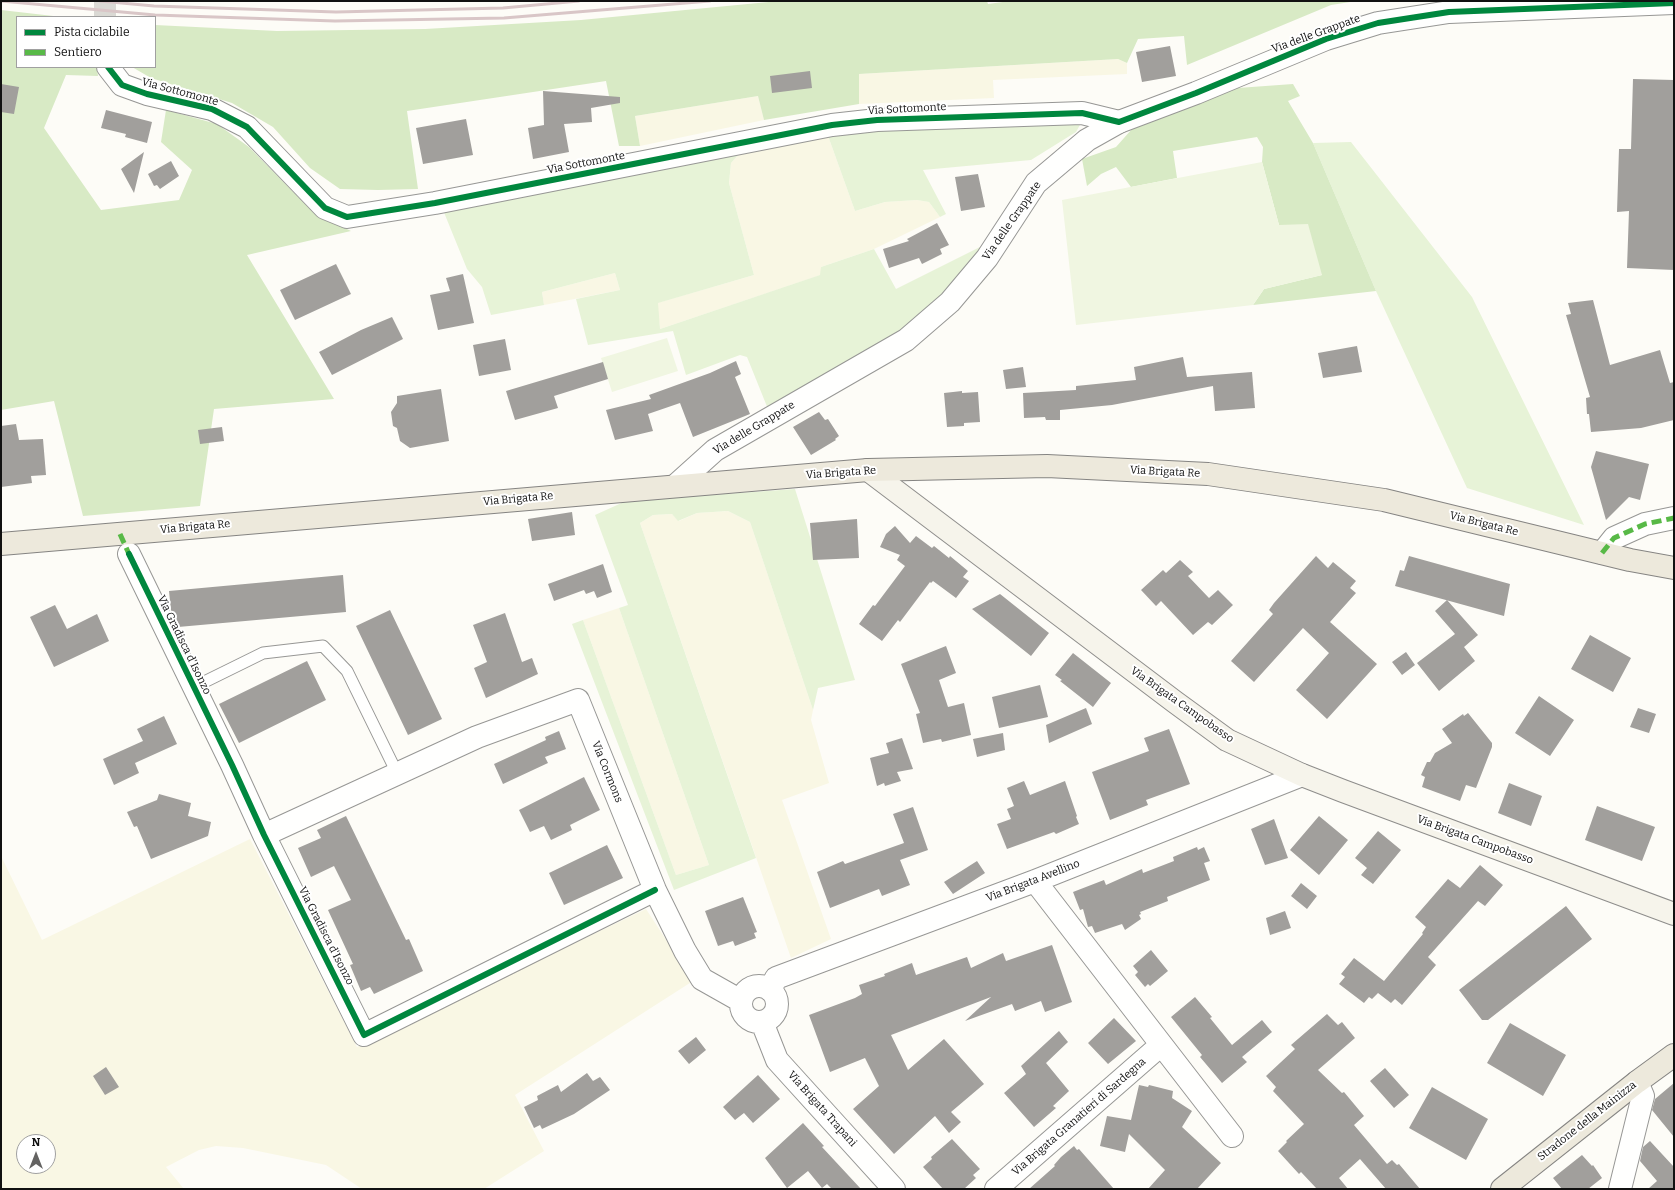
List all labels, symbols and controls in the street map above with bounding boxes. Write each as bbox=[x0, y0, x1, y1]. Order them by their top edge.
street label: Via delle Grappate bbox=[1270, 12, 1362, 56]
legend bbox=[16, 16, 156, 68]
text: Pista ciclabile bbox=[54, 25, 129, 39]
text: Sentiero bbox=[54, 45, 102, 59]
street label: Via Sottomonte bbox=[140, 75, 220, 109]
street label: Via Sottomonte bbox=[867, 100, 947, 118]
street label: Via Sottomonte bbox=[546, 149, 626, 177]
street label: Via delle Grappate bbox=[980, 179, 1044, 263]
street label: Via delle Grappate bbox=[711, 398, 797, 458]
street label: Via Brigata Re bbox=[805, 464, 877, 482]
street label: Via Brigata Re bbox=[1129, 464, 1201, 480]
street label: Via Brigata Re bbox=[482, 489, 554, 509]
street label: Via Brigata Re bbox=[1448, 509, 1520, 539]
street label: Via Brigata Re bbox=[159, 517, 231, 537]
street label: Via Gradisca d'Isonzo bbox=[154, 593, 214, 697]
street label: Via Brigata Campobasso bbox=[1128, 664, 1236, 746]
street label: Via Cormons bbox=[589, 739, 625, 805]
street label: Via Brigata Campobasso bbox=[1415, 813, 1535, 867]
street label: Via Brigata Avellino bbox=[984, 857, 1082, 905]
street label: Via Gradisca d'Isonzo bbox=[295, 885, 357, 987]
street label: Via Brigata Granatieri di Sardegna bbox=[1009, 1055, 1149, 1179]
street label: Via Brigata Trapani bbox=[785, 1069, 859, 1149]
street label: Stradone della Mainizza bbox=[1535, 1078, 1639, 1164]
north arrow bbox=[16, 1134, 56, 1174]
text: N bbox=[32, 1136, 40, 1149]

